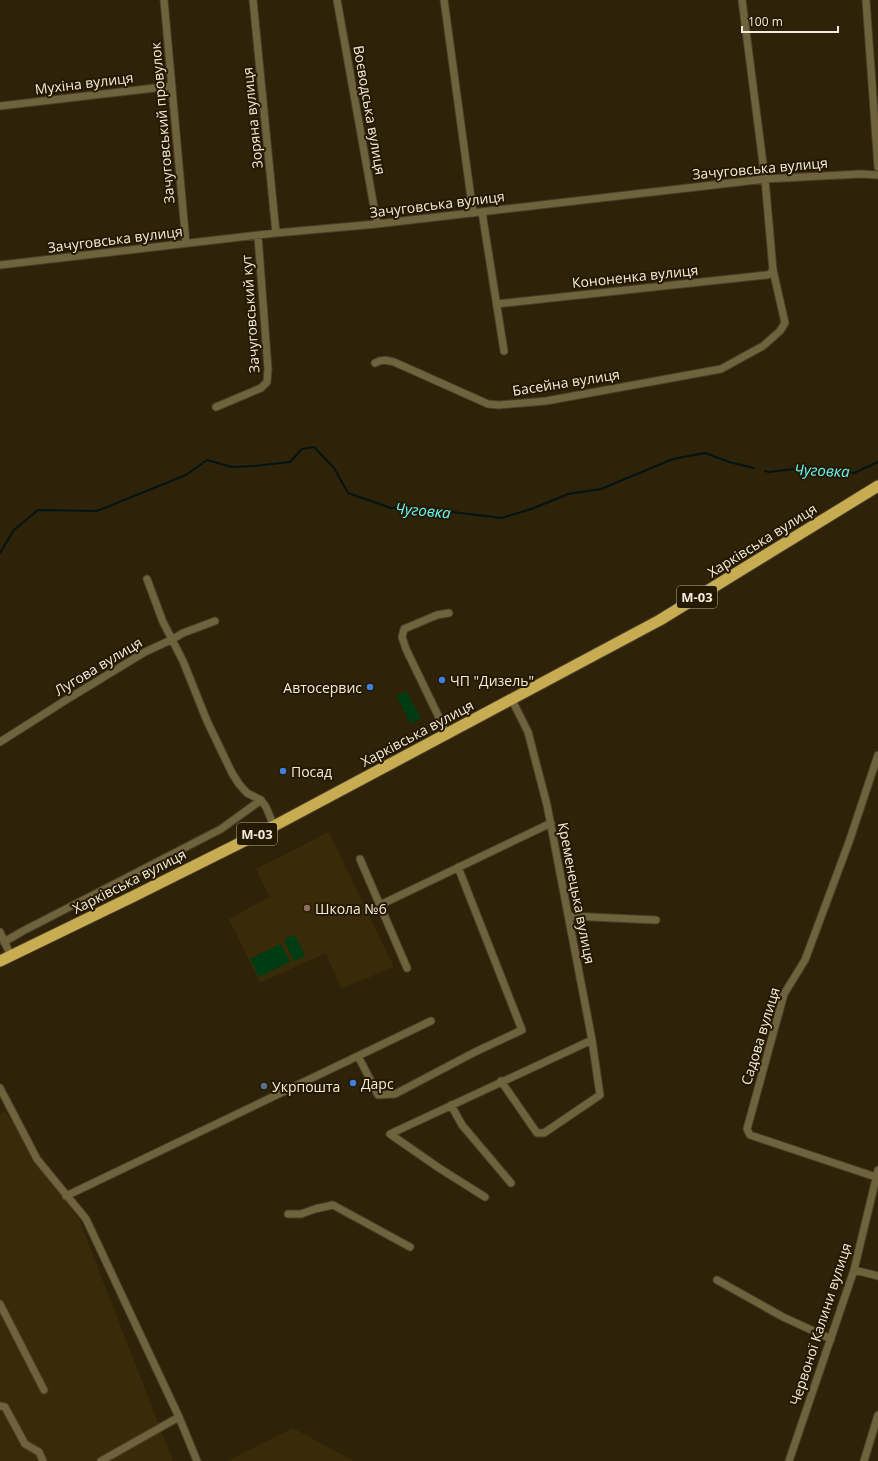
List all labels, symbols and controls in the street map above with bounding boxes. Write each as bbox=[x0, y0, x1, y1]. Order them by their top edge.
scale bar bbox=[742, 8, 838, 34]
text: 100 m bbox=[748, 13, 783, 30]
street label: Зачуговський провулок bbox=[145, 41, 179, 205]
street label: Воєводська вулиця bbox=[349, 44, 391, 176]
street label: Зоряна вулиця bbox=[237, 66, 267, 170]
street label: Мухіна вулиця bbox=[34, 68, 134, 98]
street label: Зачуговська вулиця bbox=[691, 153, 829, 183]
street label: Зачуговська вулиця bbox=[368, 186, 506, 222]
street label: Зачуговська вулиця bbox=[46, 221, 184, 257]
street label: Зачуговський кут bbox=[236, 254, 264, 374]
street label: Кононенка вулиця bbox=[571, 260, 699, 292]
street label: Басейна вулиця bbox=[511, 364, 621, 400]
water label: Чуговка bbox=[794, 459, 851, 481]
water label: Чуговка bbox=[394, 498, 452, 522]
street label: Харківська вулиця bbox=[704, 499, 820, 581]
road number: М-03 bbox=[677, 586, 717, 608]
street label: Лугова вулиця bbox=[51, 632, 145, 700]
place label: ЧП "Дизель" bbox=[450, 671, 534, 690]
marker: ЧП "Дизель" bbox=[437, 675, 447, 685]
place label: Автосервис bbox=[283, 678, 362, 697]
marker: Автосервис bbox=[365, 682, 375, 692]
street label: Харківська вулиця bbox=[357, 695, 477, 771]
place label: Посад bbox=[291, 762, 332, 781]
marker: Посад bbox=[278, 766, 288, 776]
street label: Кременецька вулиця bbox=[554, 821, 600, 965]
road number: М-03 bbox=[237, 823, 277, 845]
street label: Харківська вулиця bbox=[69, 844, 189, 918]
place label: Школа №6 bbox=[315, 899, 387, 918]
marker: Школа №6 bbox=[302, 903, 312, 913]
street label: Садова вулиця bbox=[736, 985, 784, 1087]
place label: Дарс bbox=[361, 1074, 394, 1093]
place label: Укрпошта bbox=[272, 1077, 340, 1096]
marker: Дарс bbox=[348, 1078, 358, 1088]
marker: Укрпошта bbox=[259, 1081, 269, 1091]
street label: Червоної Калини вулиця bbox=[785, 1240, 855, 1408]

